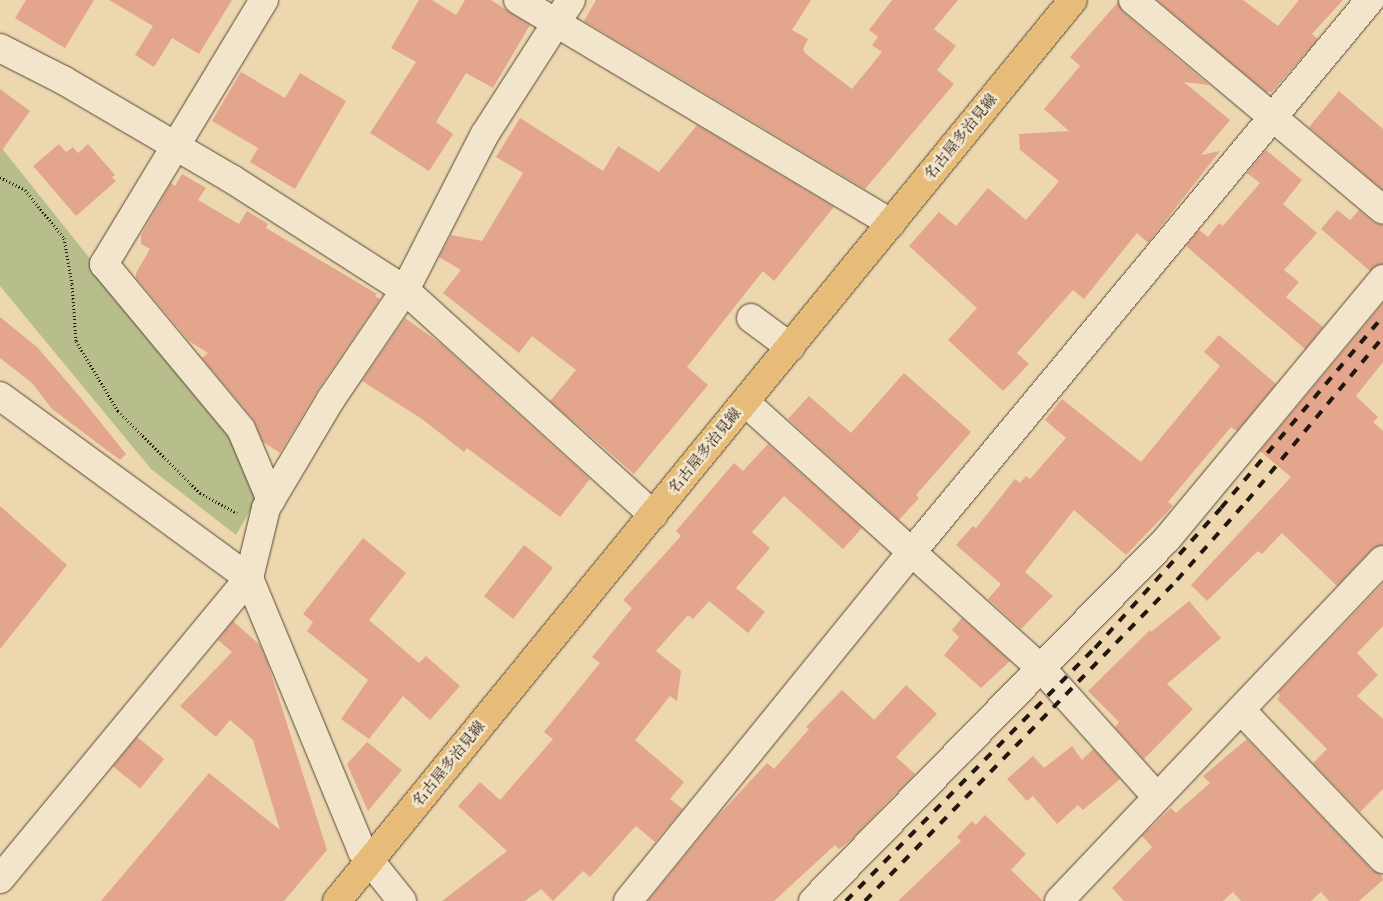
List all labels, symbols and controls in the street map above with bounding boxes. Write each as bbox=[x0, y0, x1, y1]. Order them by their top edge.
street label: 名古屋多治見線 bbox=[921, 91, 1001, 183]
street label: 名古屋多治見線 bbox=[665, 405, 745, 497]
street label: 名古屋多治見線 bbox=[409, 718, 489, 810]

